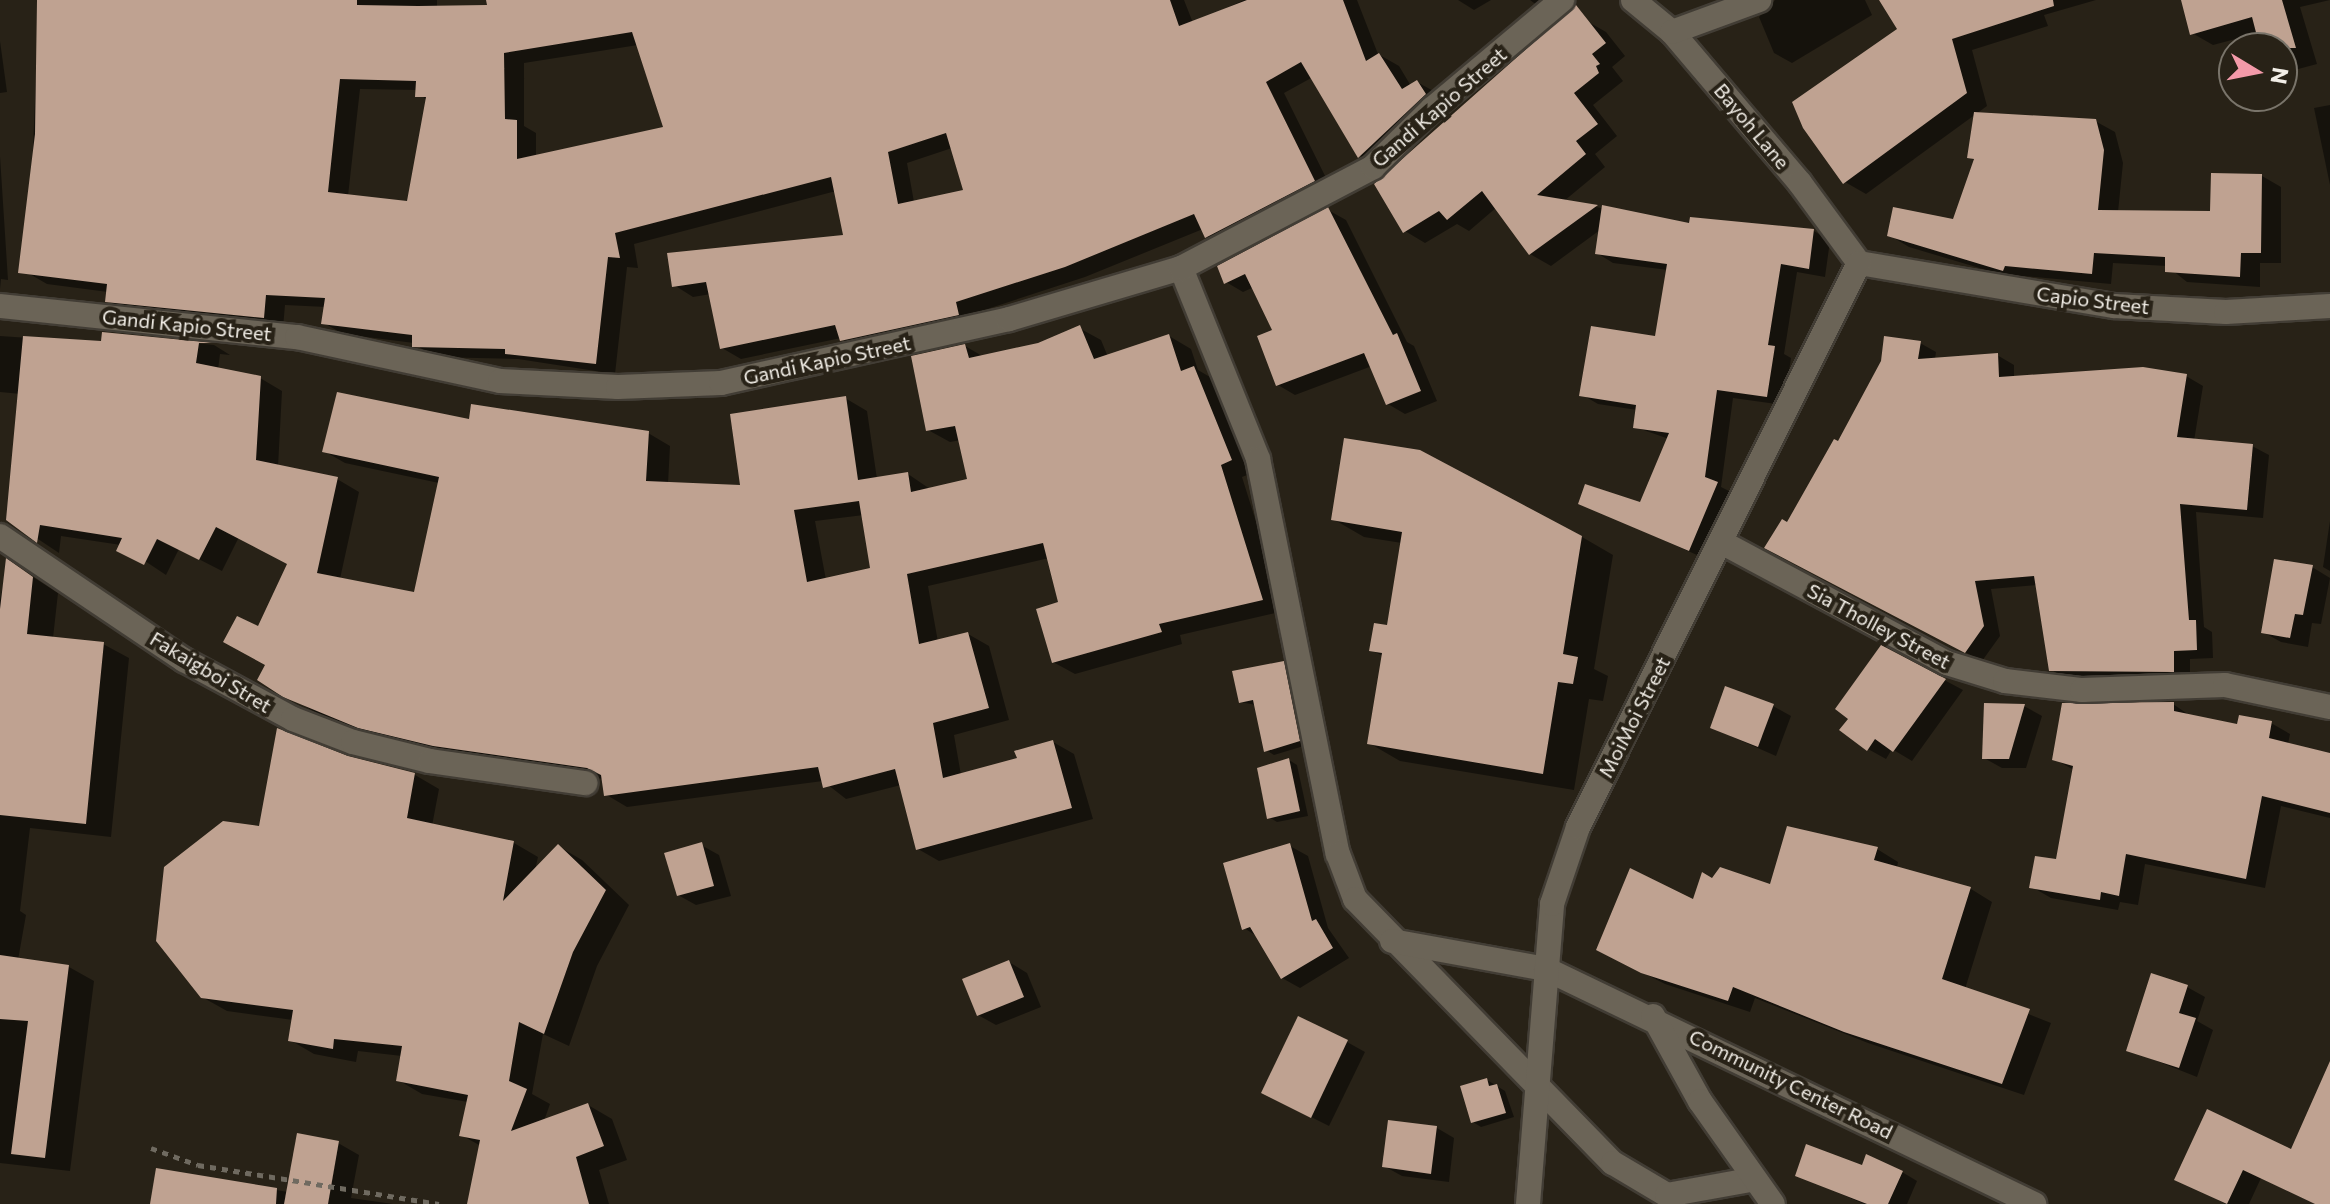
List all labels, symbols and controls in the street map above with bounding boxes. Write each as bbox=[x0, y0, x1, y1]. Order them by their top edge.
north arrow bbox=[2218, 32, 2298, 112]
street label: Gandi Kapio Street bbox=[1367, 42, 1511, 172]
text: N bbox=[2265, 65, 2295, 86]
street label: Bayoh Lane bbox=[1709, 78, 1795, 174]
street label: Capio Street bbox=[2035, 281, 2151, 319]
street label: Gandi Kapio Street bbox=[101, 304, 273, 346]
street label: Gandi Kapio Street bbox=[741, 331, 913, 389]
street label: Sia Tholley Street bbox=[1803, 578, 1955, 674]
street label: Fakaigboi Stret bbox=[146, 626, 276, 718]
street label: MoiMoi Street bbox=[1593, 652, 1675, 782]
street label: Community Center Road bbox=[1685, 1024, 1897, 1144]

